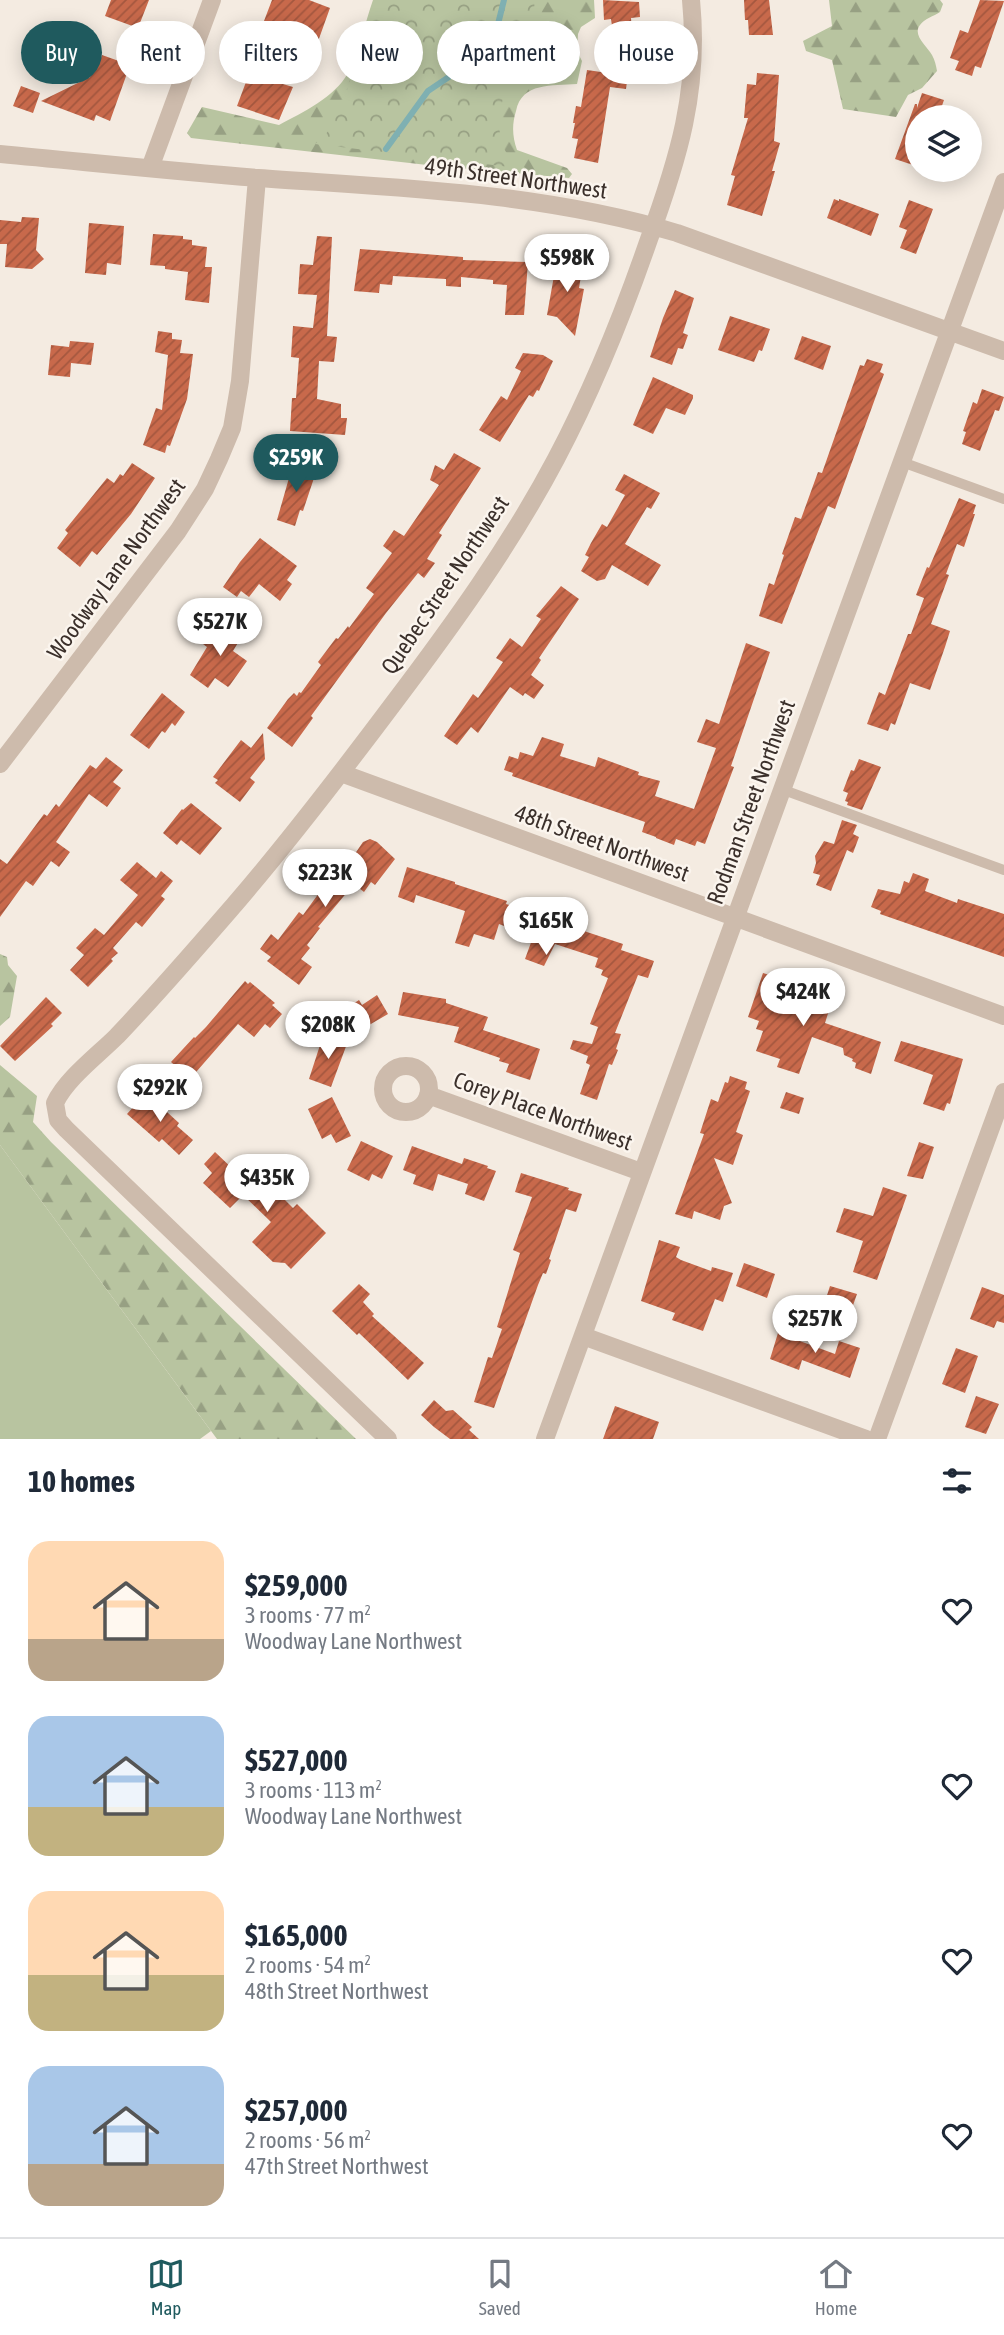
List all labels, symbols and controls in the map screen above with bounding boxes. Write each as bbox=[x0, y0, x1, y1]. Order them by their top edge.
chip: Buy bbox=[21, 21, 102, 84]
chip: Rent bbox=[116, 21, 205, 84]
chip: Filters bbox=[219, 21, 322, 84]
chip: New bbox=[336, 21, 423, 84]
chip: Apartment bbox=[437, 21, 580, 84]
chip: House bbox=[594, 21, 698, 84]
map controls bbox=[905, 105, 982, 182]
button: layers bbox=[905, 105, 982, 182]
street label: 49th Street Northwest bbox=[423, 152, 609, 204]
pin: $598K bbox=[518, 234, 616, 294]
text: $598K bbox=[540, 244, 594, 270]
pin: $259K bbox=[247, 434, 345, 494]
text: $259K bbox=[269, 444, 323, 470]
street label: Woodway Lane Northwest bbox=[42, 474, 190, 664]
street label: Quebec Street Northwest bbox=[376, 491, 514, 679]
pin: $527K bbox=[171, 598, 269, 658]
text: $527K bbox=[193, 608, 247, 634]
street label: Rodman Street Northwest bbox=[702, 696, 800, 908]
street label: 48th Street Northwest bbox=[511, 799, 693, 887]
pin: $223K bbox=[276, 850, 374, 909]
text: $223K bbox=[298, 859, 352, 885]
pin: $165K bbox=[497, 898, 595, 957]
text: $165K bbox=[519, 907, 573, 933]
pin: $424K bbox=[754, 968, 852, 1028]
text: $424K bbox=[776, 978, 830, 1004]
pin: $208K bbox=[279, 1002, 377, 1061]
text: $208K bbox=[301, 1011, 355, 1037]
pin: $292K bbox=[111, 1064, 209, 1124]
street label: Corey Place Northwest bbox=[450, 1067, 636, 1155]
text: $292K bbox=[133, 1074, 187, 1100]
pin: $435K bbox=[218, 1154, 316, 1214]
text: $435K bbox=[240, 1164, 294, 1190]
pin: $257K bbox=[766, 1296, 864, 1355]
text: $257K bbox=[788, 1305, 842, 1331]
icon: filters bbox=[938, 1462, 976, 1500]
text: 10 homes bbox=[28, 1464, 135, 1498]
text: $259,000 bbox=[245, 1568, 348, 1602]
icon: home bbox=[84, 1569, 168, 1653]
icon: heart bbox=[938, 1592, 976, 1630]
text: 3 rooms · 77 m² bbox=[245, 1602, 371, 1628]
text: Woodway Lane Northwest bbox=[245, 1628, 462, 1654]
text: $527,000 bbox=[245, 1743, 348, 1777]
icon: home bbox=[84, 1744, 168, 1828]
icon: heart bbox=[938, 1767, 976, 1805]
text: 3 rooms · 113 m² bbox=[245, 1777, 382, 1803]
text: Woodway Lane Northwest bbox=[245, 1803, 462, 1829]
text: $165,000 bbox=[245, 1918, 348, 1952]
icon: home bbox=[84, 1919, 168, 2003]
icon: heart bbox=[938, 1942, 976, 1980]
text: 2 rooms · 54 m² bbox=[245, 1952, 371, 1978]
text: 48th Street Northwest bbox=[245, 1978, 429, 2004]
text: $257,000 bbox=[245, 2093, 348, 2127]
icon: home bbox=[84, 2094, 168, 2178]
icon: heart bbox=[938, 2117, 976, 2155]
text: 2 rooms · 56 m² bbox=[245, 2127, 371, 2153]
text: 47th Street Northwest bbox=[245, 2153, 429, 2179]
tab: Map bbox=[147, 2255, 185, 2319]
tab: Saved bbox=[479, 2255, 521, 2319]
tab: Home bbox=[815, 2255, 857, 2319]

